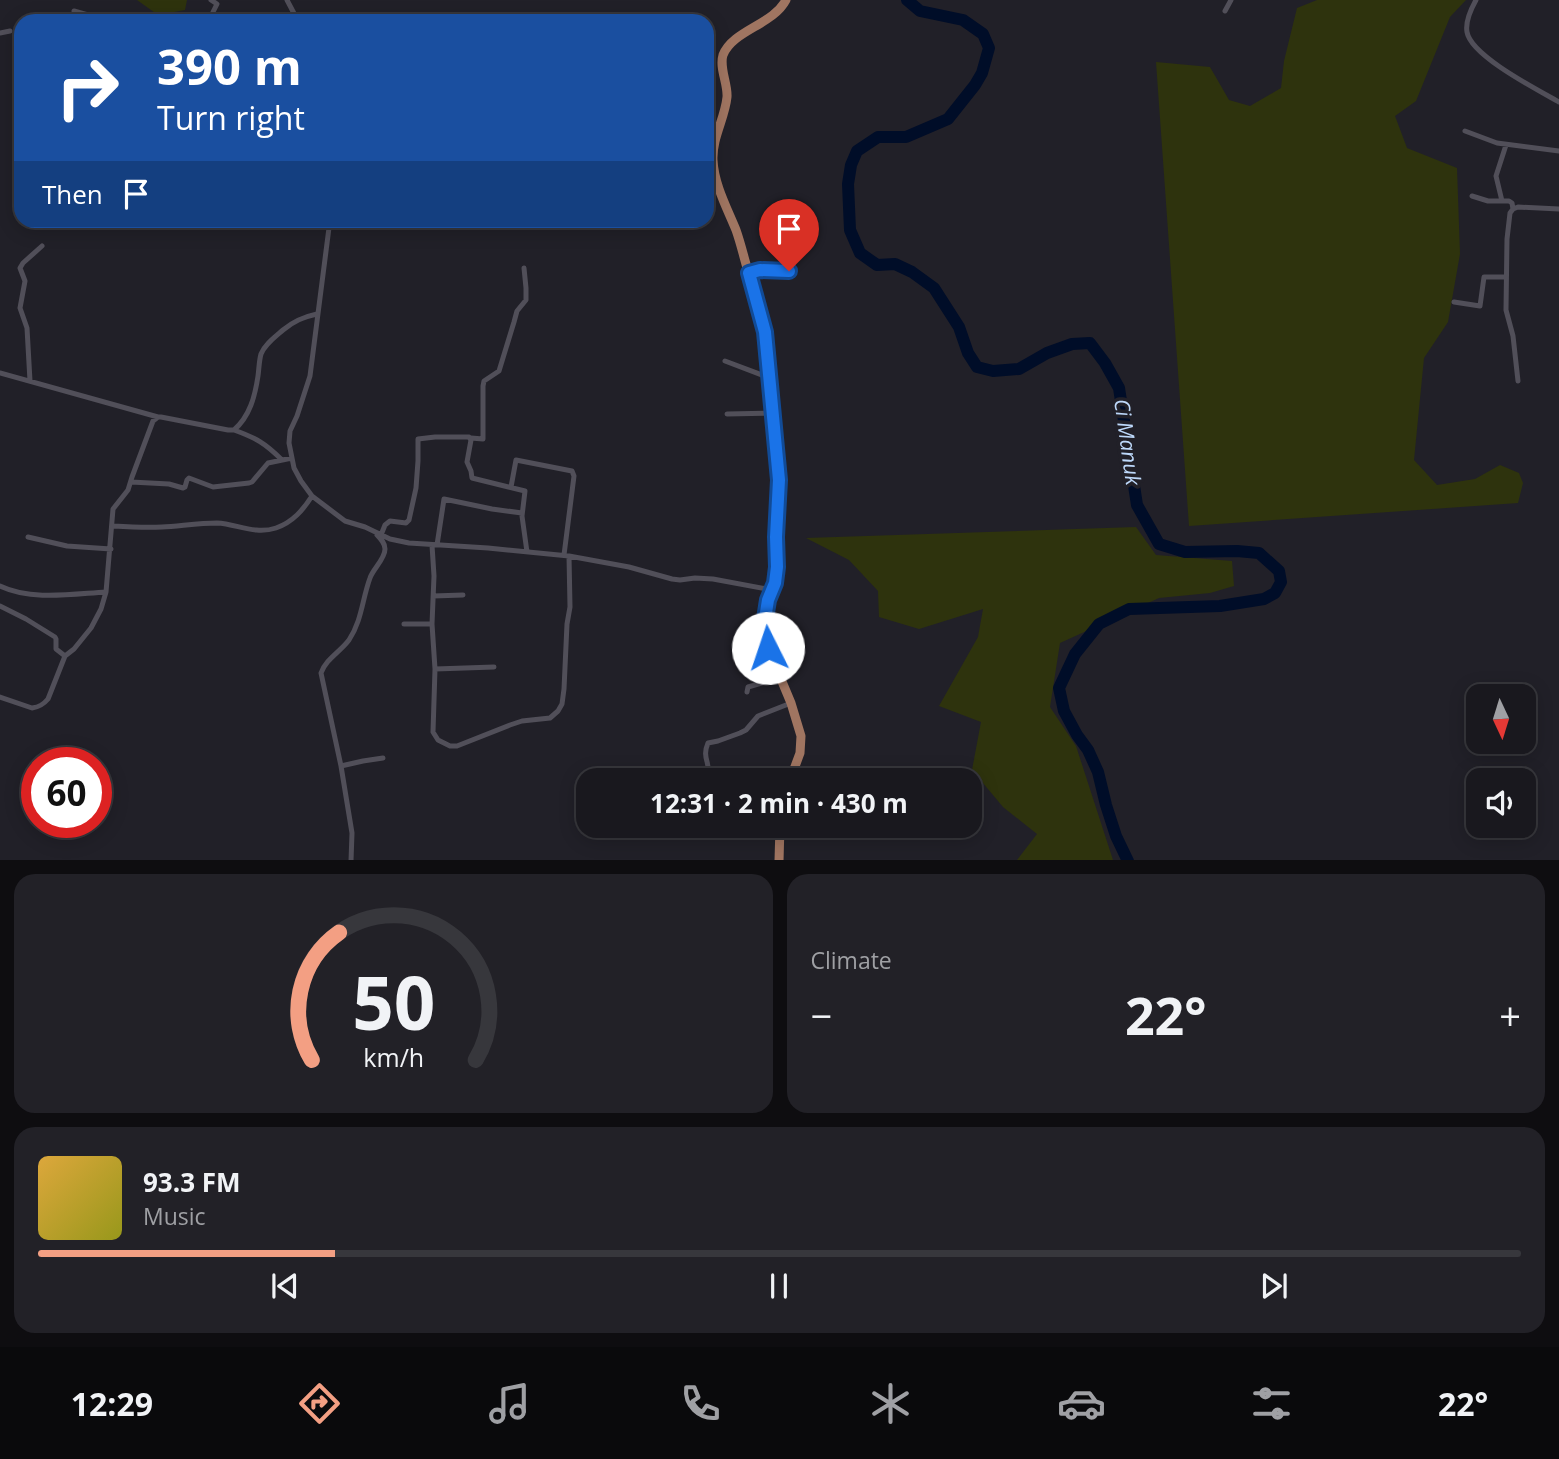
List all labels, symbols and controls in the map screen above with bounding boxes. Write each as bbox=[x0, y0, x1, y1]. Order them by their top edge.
text: 390 m bbox=[157, 33, 302, 99]
icon: right bbox=[42, 42, 133, 133]
text: Turn right bbox=[157, 96, 305, 139]
icon: arrive bbox=[117, 175, 155, 213]
text: Then bbox=[42, 176, 103, 212]
pin bbox=[759, 199, 819, 271]
icon: arrive bbox=[770, 210, 808, 248]
water label: Ci Manuk bbox=[1108, 397, 1148, 488]
position arrow bbox=[731, 611, 805, 685]
north arrow bbox=[1466, 684, 1536, 754]
map controls bbox=[1466, 684, 1536, 838]
speed limit sign: 60 bbox=[21, 747, 112, 838]
button: sound bbox=[1466, 768, 1536, 838]
text: 12:31 · 2 min · 430 m bbox=[650, 785, 908, 821]
text: Climate bbox=[811, 944, 892, 976]
text: 50 bbox=[352, 952, 435, 1051]
text: 22° bbox=[1125, 979, 1207, 1050]
text: − bbox=[811, 989, 832, 1041]
text: + bbox=[1499, 989, 1521, 1041]
text: km/h bbox=[363, 1039, 424, 1073]
text: 93.3 FM bbox=[143, 1164, 241, 1200]
text: Music bbox=[143, 1200, 206, 1232]
icon: previous bbox=[266, 1267, 304, 1305]
icon: pause bbox=[760, 1267, 798, 1305]
icon: next bbox=[1255, 1267, 1293, 1305]
icon: directions bbox=[295, 1379, 344, 1428]
icon: music bbox=[485, 1379, 534, 1428]
icon: phone bbox=[676, 1379, 725, 1428]
icon: climate bbox=[866, 1379, 915, 1428]
icon: car bbox=[1057, 1379, 1106, 1428]
icon: filters bbox=[1247, 1379, 1296, 1428]
text: 12:29 bbox=[71, 1382, 153, 1425]
text: 22° bbox=[1438, 1382, 1488, 1425]

